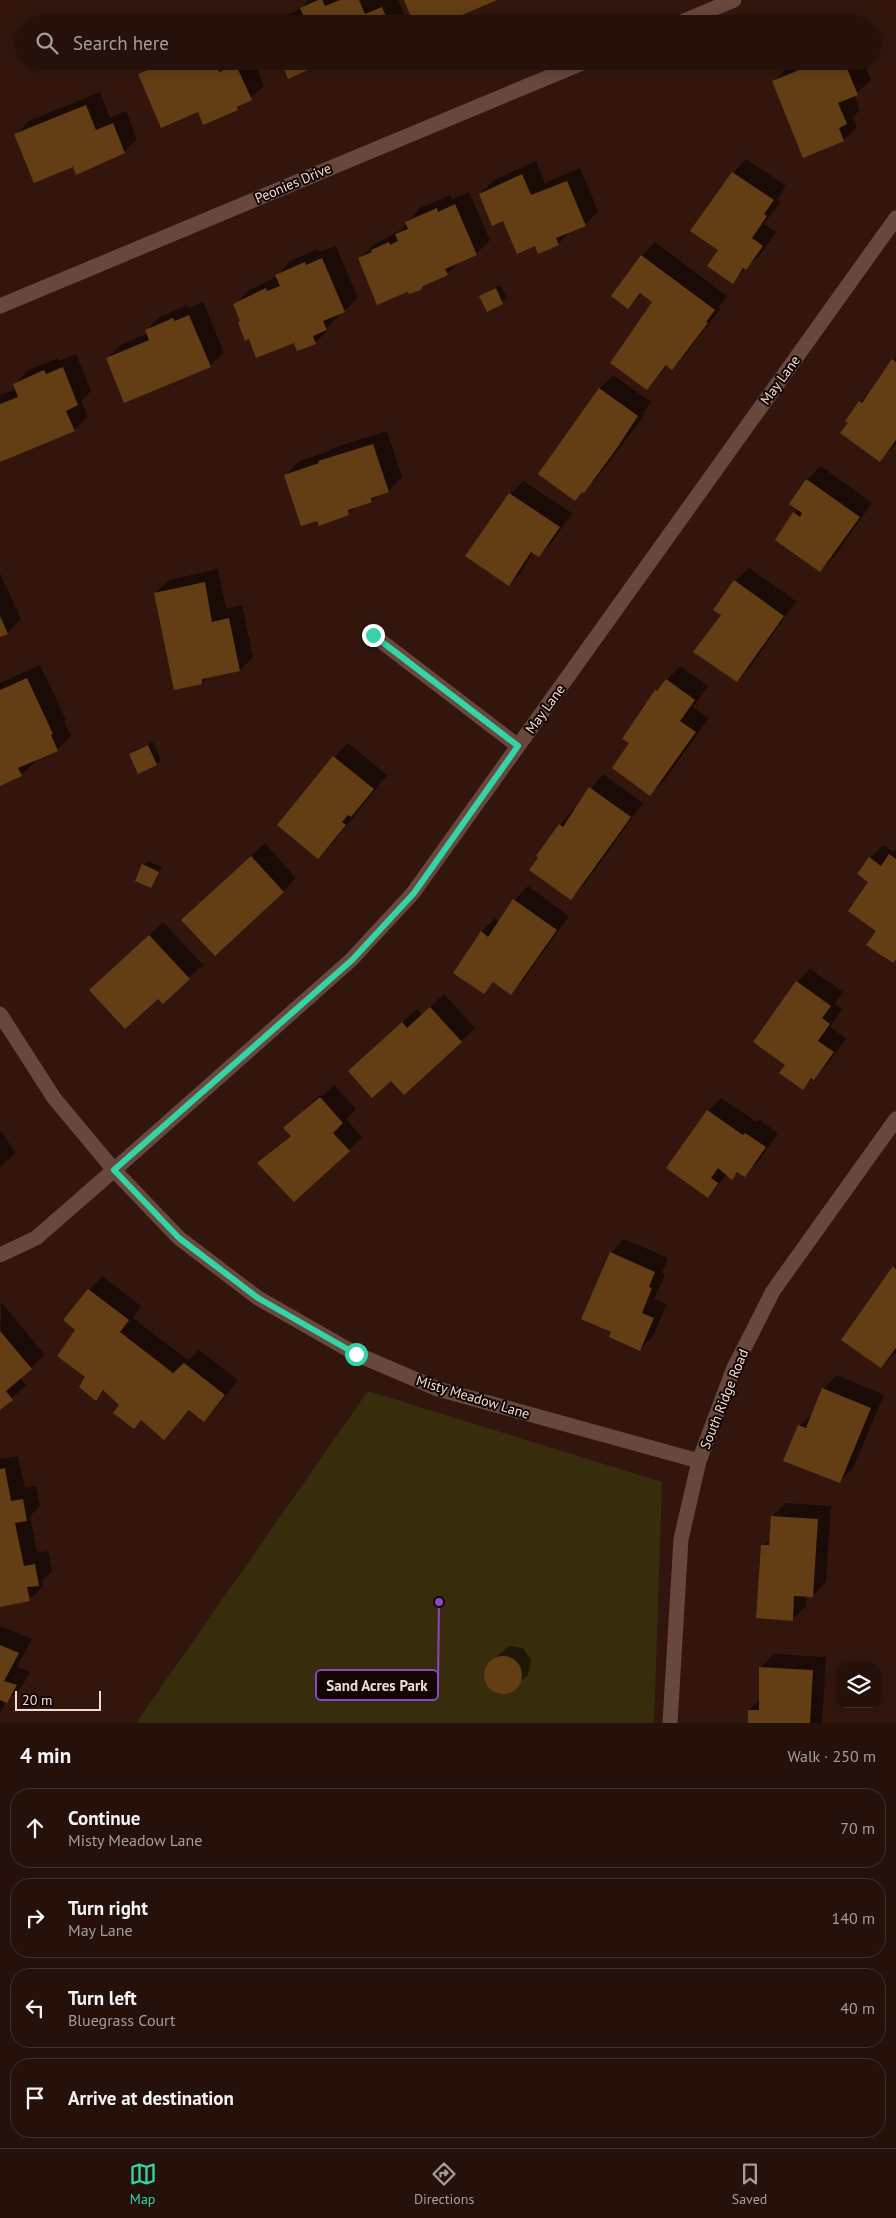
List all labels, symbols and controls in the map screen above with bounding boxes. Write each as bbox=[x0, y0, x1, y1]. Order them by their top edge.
search box bbox=[15, 15, 881, 70]
icon: search bbox=[33, 29, 61, 57]
text: Search here bbox=[73, 31, 169, 55]
street label: Peonies Drive bbox=[252, 159, 334, 207]
street label: May Lane bbox=[756, 352, 804, 408]
route end bbox=[362, 624, 385, 647]
street label: May Lane bbox=[521, 681, 569, 737]
route start bbox=[345, 1343, 368, 1366]
street label: South Ridge Road bbox=[696, 1346, 752, 1452]
street label: Misty Meadow Lane bbox=[414, 1371, 532, 1423]
map controls bbox=[836, 1663, 881, 1708]
button: layers bbox=[836, 1663, 881, 1708]
callout: Sand Acres Park bbox=[316, 1670, 438, 1700]
text: Sand Acres Park bbox=[326, 1676, 428, 1695]
scale bar bbox=[15, 1688, 101, 1711]
text: 20 m bbox=[22, 1691, 52, 1709]
text: 4 min bbox=[20, 1742, 71, 1769]
text: Walk · 250 m bbox=[787, 1746, 876, 1766]
text: Continue bbox=[68, 1806, 140, 1830]
icon: ahead bbox=[21, 1814, 49, 1842]
text: 70 m bbox=[840, 1818, 875, 1838]
text: Misty Meadow Lane bbox=[68, 1830, 202, 1850]
text: Turn right bbox=[68, 1896, 148, 1920]
icon: right bbox=[21, 1904, 49, 1932]
text: 140 m bbox=[832, 1908, 875, 1928]
text: May Lane bbox=[68, 1920, 133, 1940]
text: Turn left bbox=[68, 1986, 137, 2010]
icon: left bbox=[21, 1994, 49, 2022]
text: 40 m bbox=[840, 1998, 875, 2018]
text: Bluegrass Court bbox=[68, 2010, 175, 2030]
icon: arrive bbox=[21, 2084, 49, 2112]
text: Arrive at destination bbox=[68, 2086, 234, 2110]
tab: Map bbox=[129, 2160, 157, 2208]
tab: Directions bbox=[414, 2160, 474, 2208]
tab: Saved bbox=[732, 2160, 767, 2208]

